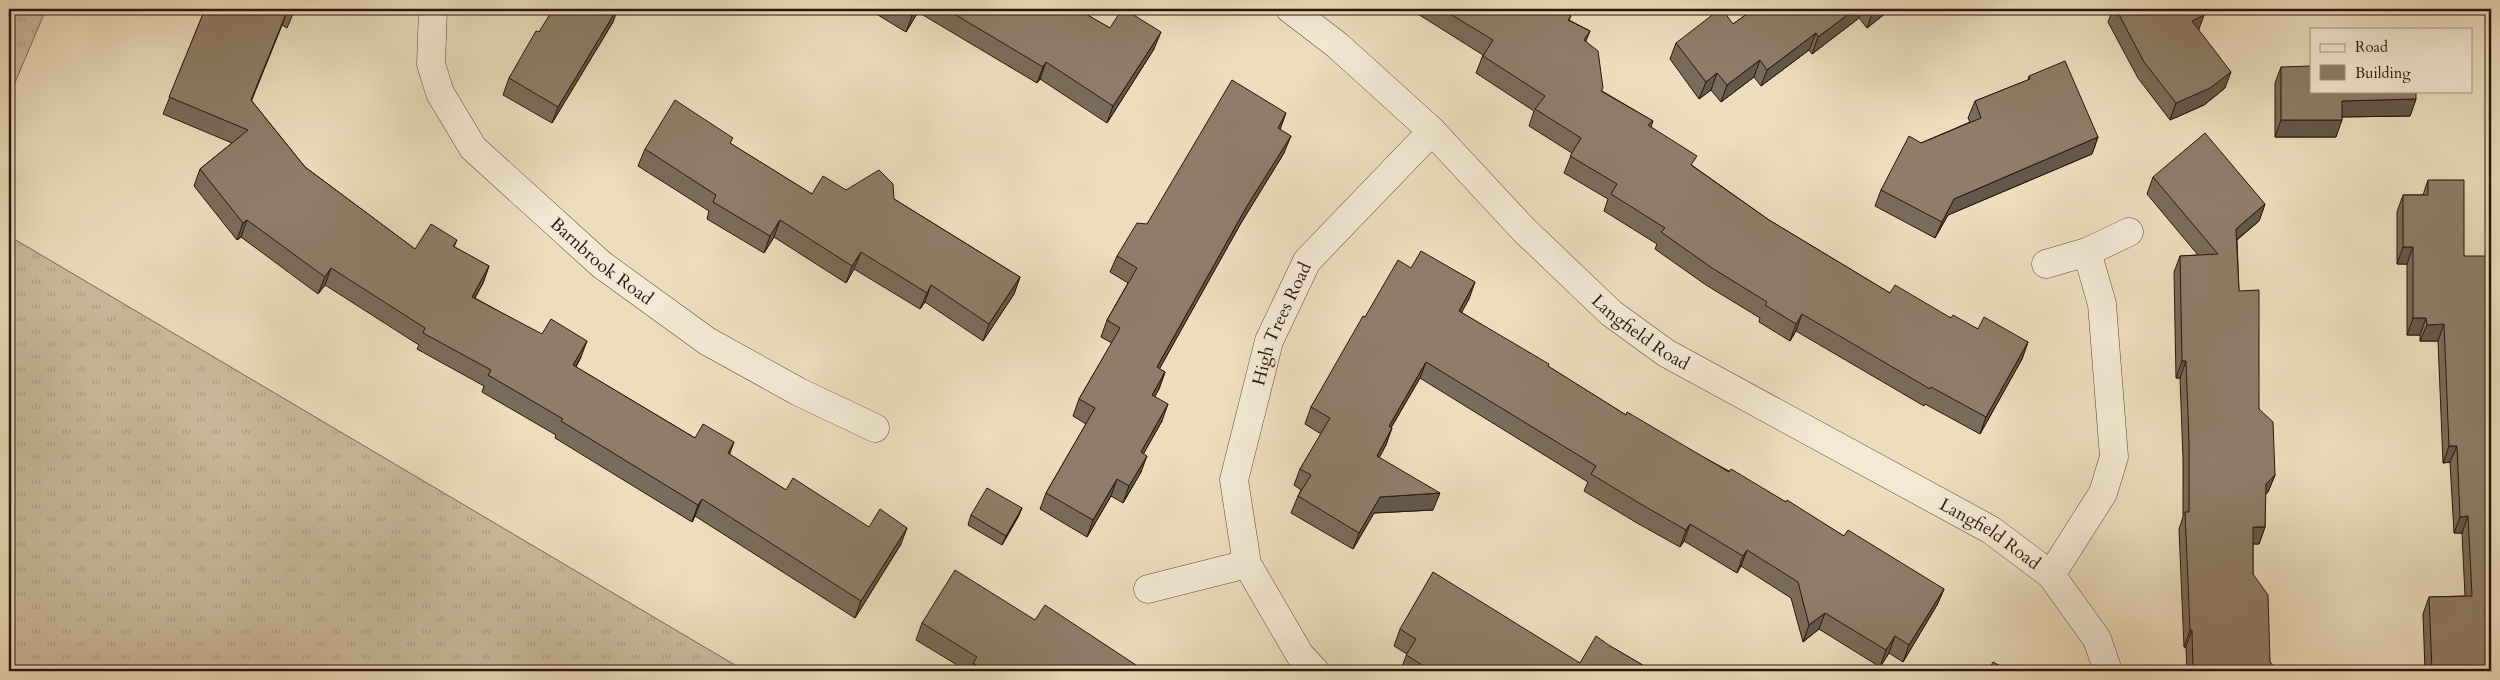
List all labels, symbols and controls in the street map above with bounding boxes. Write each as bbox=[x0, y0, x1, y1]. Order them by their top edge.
legend bbox=[2310, 28, 2472, 92]
text: Road bbox=[2355, 37, 2388, 57]
text: Building bbox=[2355, 63, 2411, 83]
street label: Barnbrook Road bbox=[545, 211, 659, 311]
street label: High Trees Road bbox=[1246, 257, 1317, 388]
street label: Langfield Road bbox=[1586, 288, 1694, 376]
street label: Langfield Road bbox=[1935, 492, 2046, 576]

